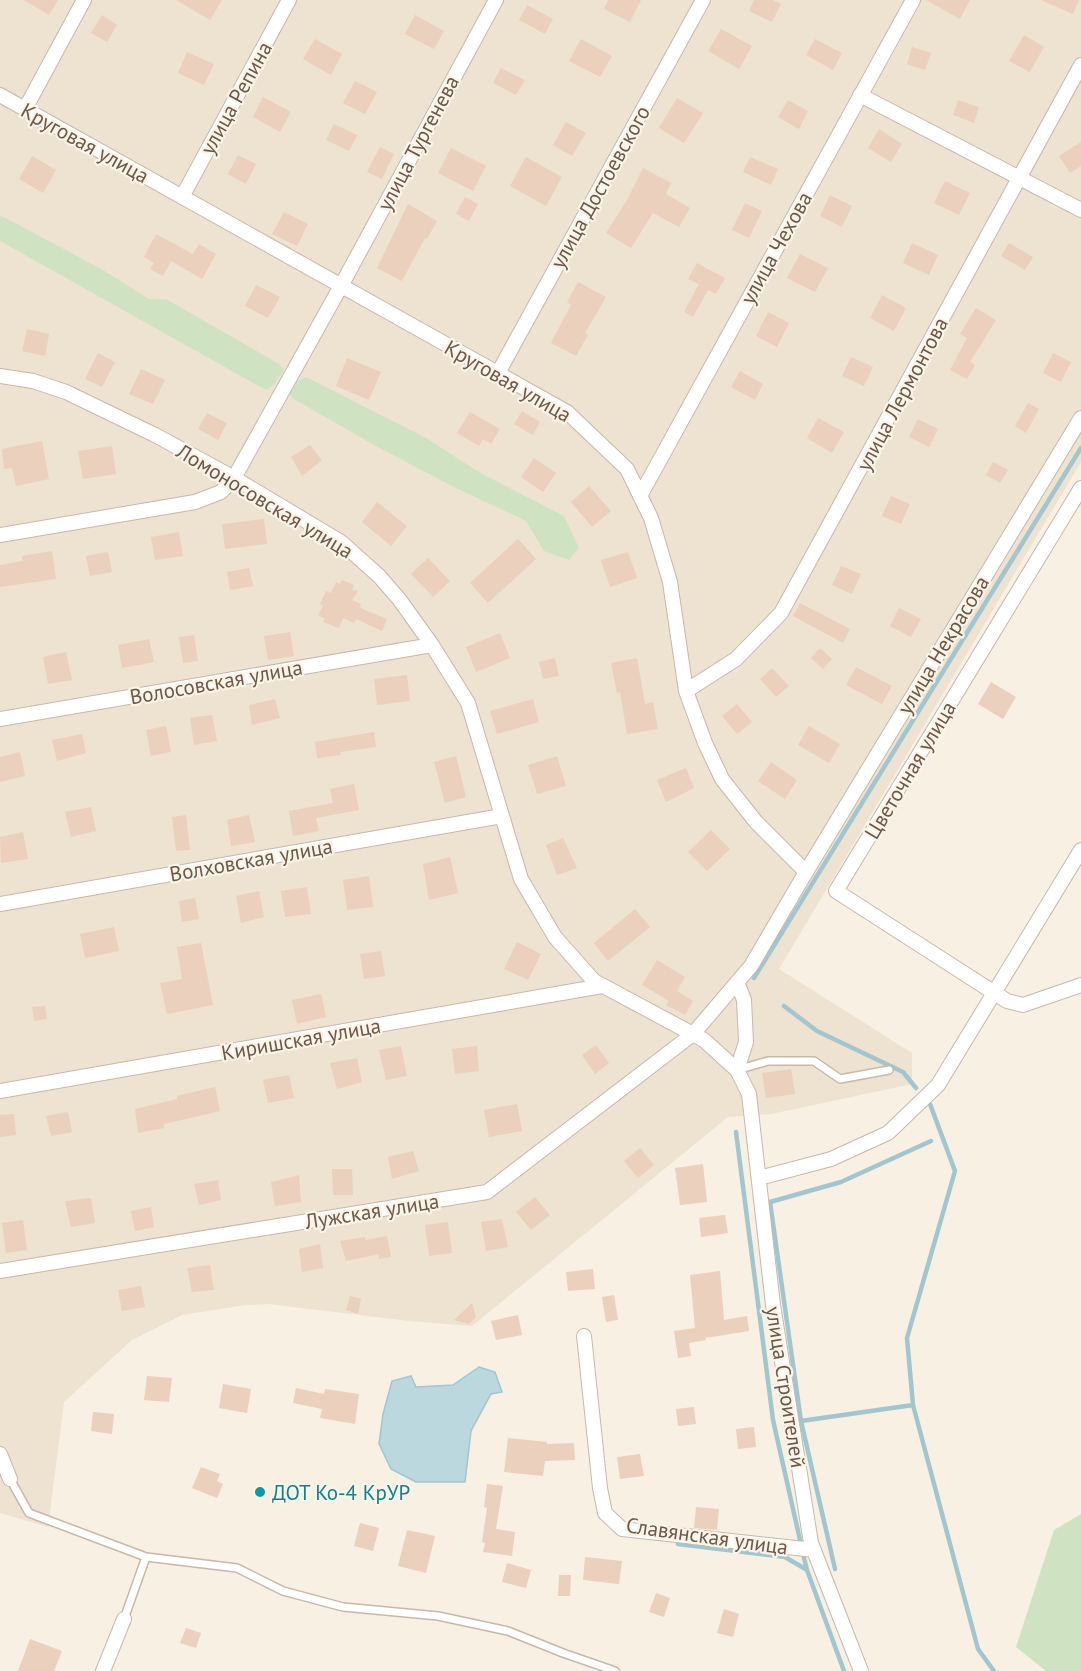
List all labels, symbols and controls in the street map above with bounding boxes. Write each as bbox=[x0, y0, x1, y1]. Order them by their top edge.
street label: улица Репина bbox=[194, 37, 278, 159]
street label: улица Тургенева bbox=[371, 71, 465, 215]
street label: Круговая улица bbox=[16, 97, 154, 189]
street label: улица Достоевского bbox=[544, 101, 656, 273]
street label: улица Чехова bbox=[734, 187, 818, 309]
street label: улица Лермонтова bbox=[850, 312, 954, 476]
street label: Круговая улица bbox=[440, 334, 576, 428]
street label: Ломоносовская улица bbox=[171, 437, 358, 564]
street label: улица Некрасова bbox=[891, 571, 995, 719]
street label: Волосовская улица bbox=[128, 654, 304, 710]
street label: Цветочная улица bbox=[858, 696, 962, 844]
street label: Волховская улица bbox=[167, 832, 335, 888]
street label: Киришская улица bbox=[219, 1012, 383, 1066]
street label: Лужская улица bbox=[302, 1187, 441, 1235]
street label: улица Строителей bbox=[760, 1304, 812, 1470]
place label: ДОТ Ко-4 КрУР bbox=[272, 1479, 410, 1506]
marker: ДОТ Ко-4 КрУР bbox=[253, 1485, 267, 1499]
street label: Славянская улица bbox=[624, 1511, 790, 1561]

